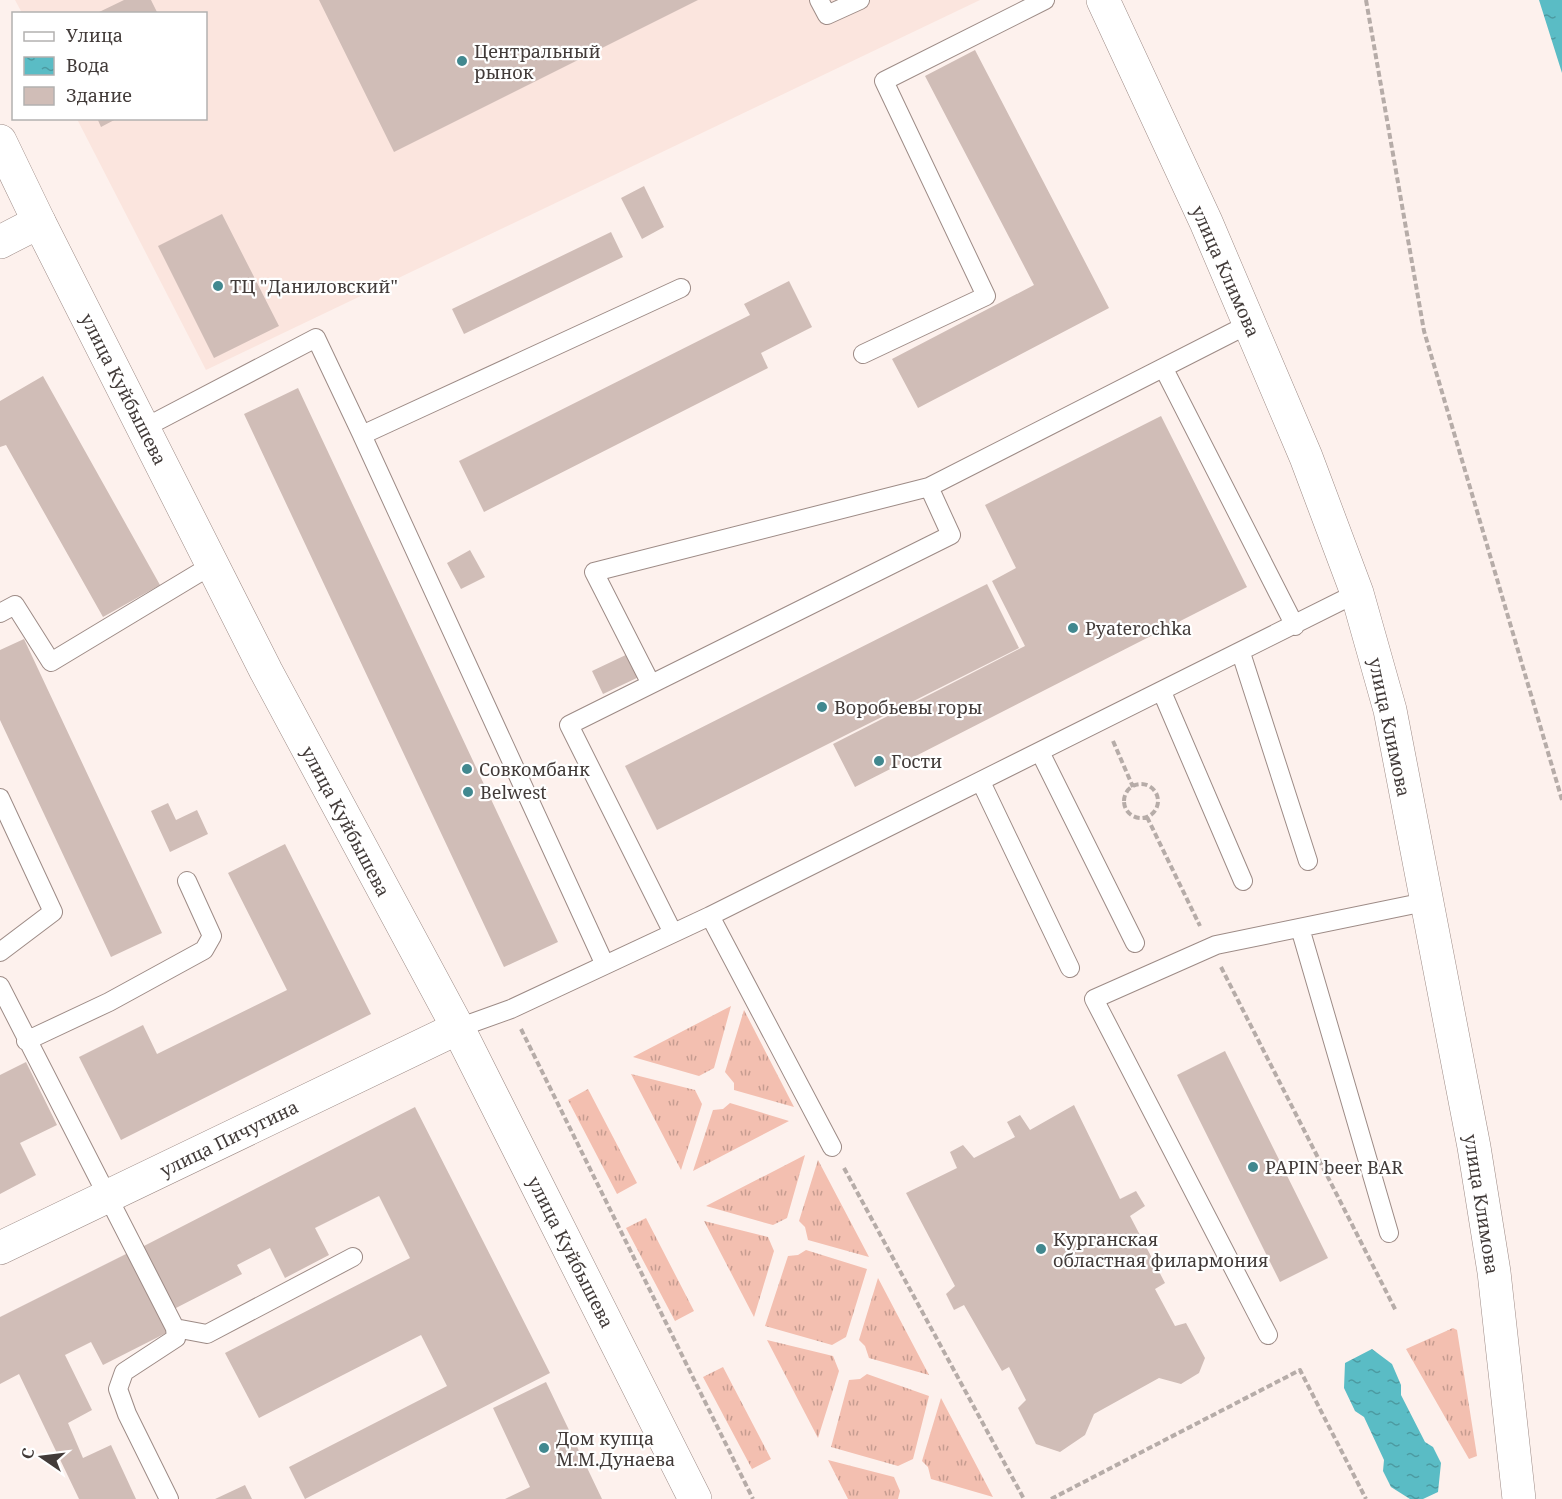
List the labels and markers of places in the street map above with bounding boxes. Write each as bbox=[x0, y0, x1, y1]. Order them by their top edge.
place label: Центральный рынок bbox=[474, 39, 601, 84]
marker: Центральный рынок bbox=[455, 54, 469, 68]
place label: ТЦ "Даниловский" bbox=[230, 274, 398, 298]
marker: ТЦ "Даниловский" bbox=[211, 279, 225, 293]
place label: Pyaterochka bbox=[1085, 616, 1192, 640]
marker: Pyaterochka bbox=[1066, 621, 1080, 635]
place label: Воробьевы горы bbox=[834, 695, 983, 719]
marker: Воробьевы горы bbox=[815, 700, 829, 714]
place label: Гости bbox=[891, 749, 942, 773]
marker: Гости bbox=[872, 754, 886, 768]
place label: Совкомбанк bbox=[479, 757, 590, 781]
marker: Совкомбанк bbox=[460, 762, 474, 776]
place label: Belwest bbox=[480, 780, 547, 804]
marker: Belwest bbox=[461, 785, 475, 799]
place label: PAPIN beer BAR bbox=[1265, 1155, 1403, 1179]
marker: PAPIN beer BAR bbox=[1246, 1160, 1260, 1174]
place label: Курганская областная филармония bbox=[1053, 1227, 1269, 1272]
marker: Курганская областная филармония bbox=[1034, 1242, 1048, 1256]
place label: Дом купца М.М.Дунаева bbox=[556, 1426, 675, 1471]
marker: Дом купца М.М.Дунаева bbox=[537, 1441, 551, 1455]

